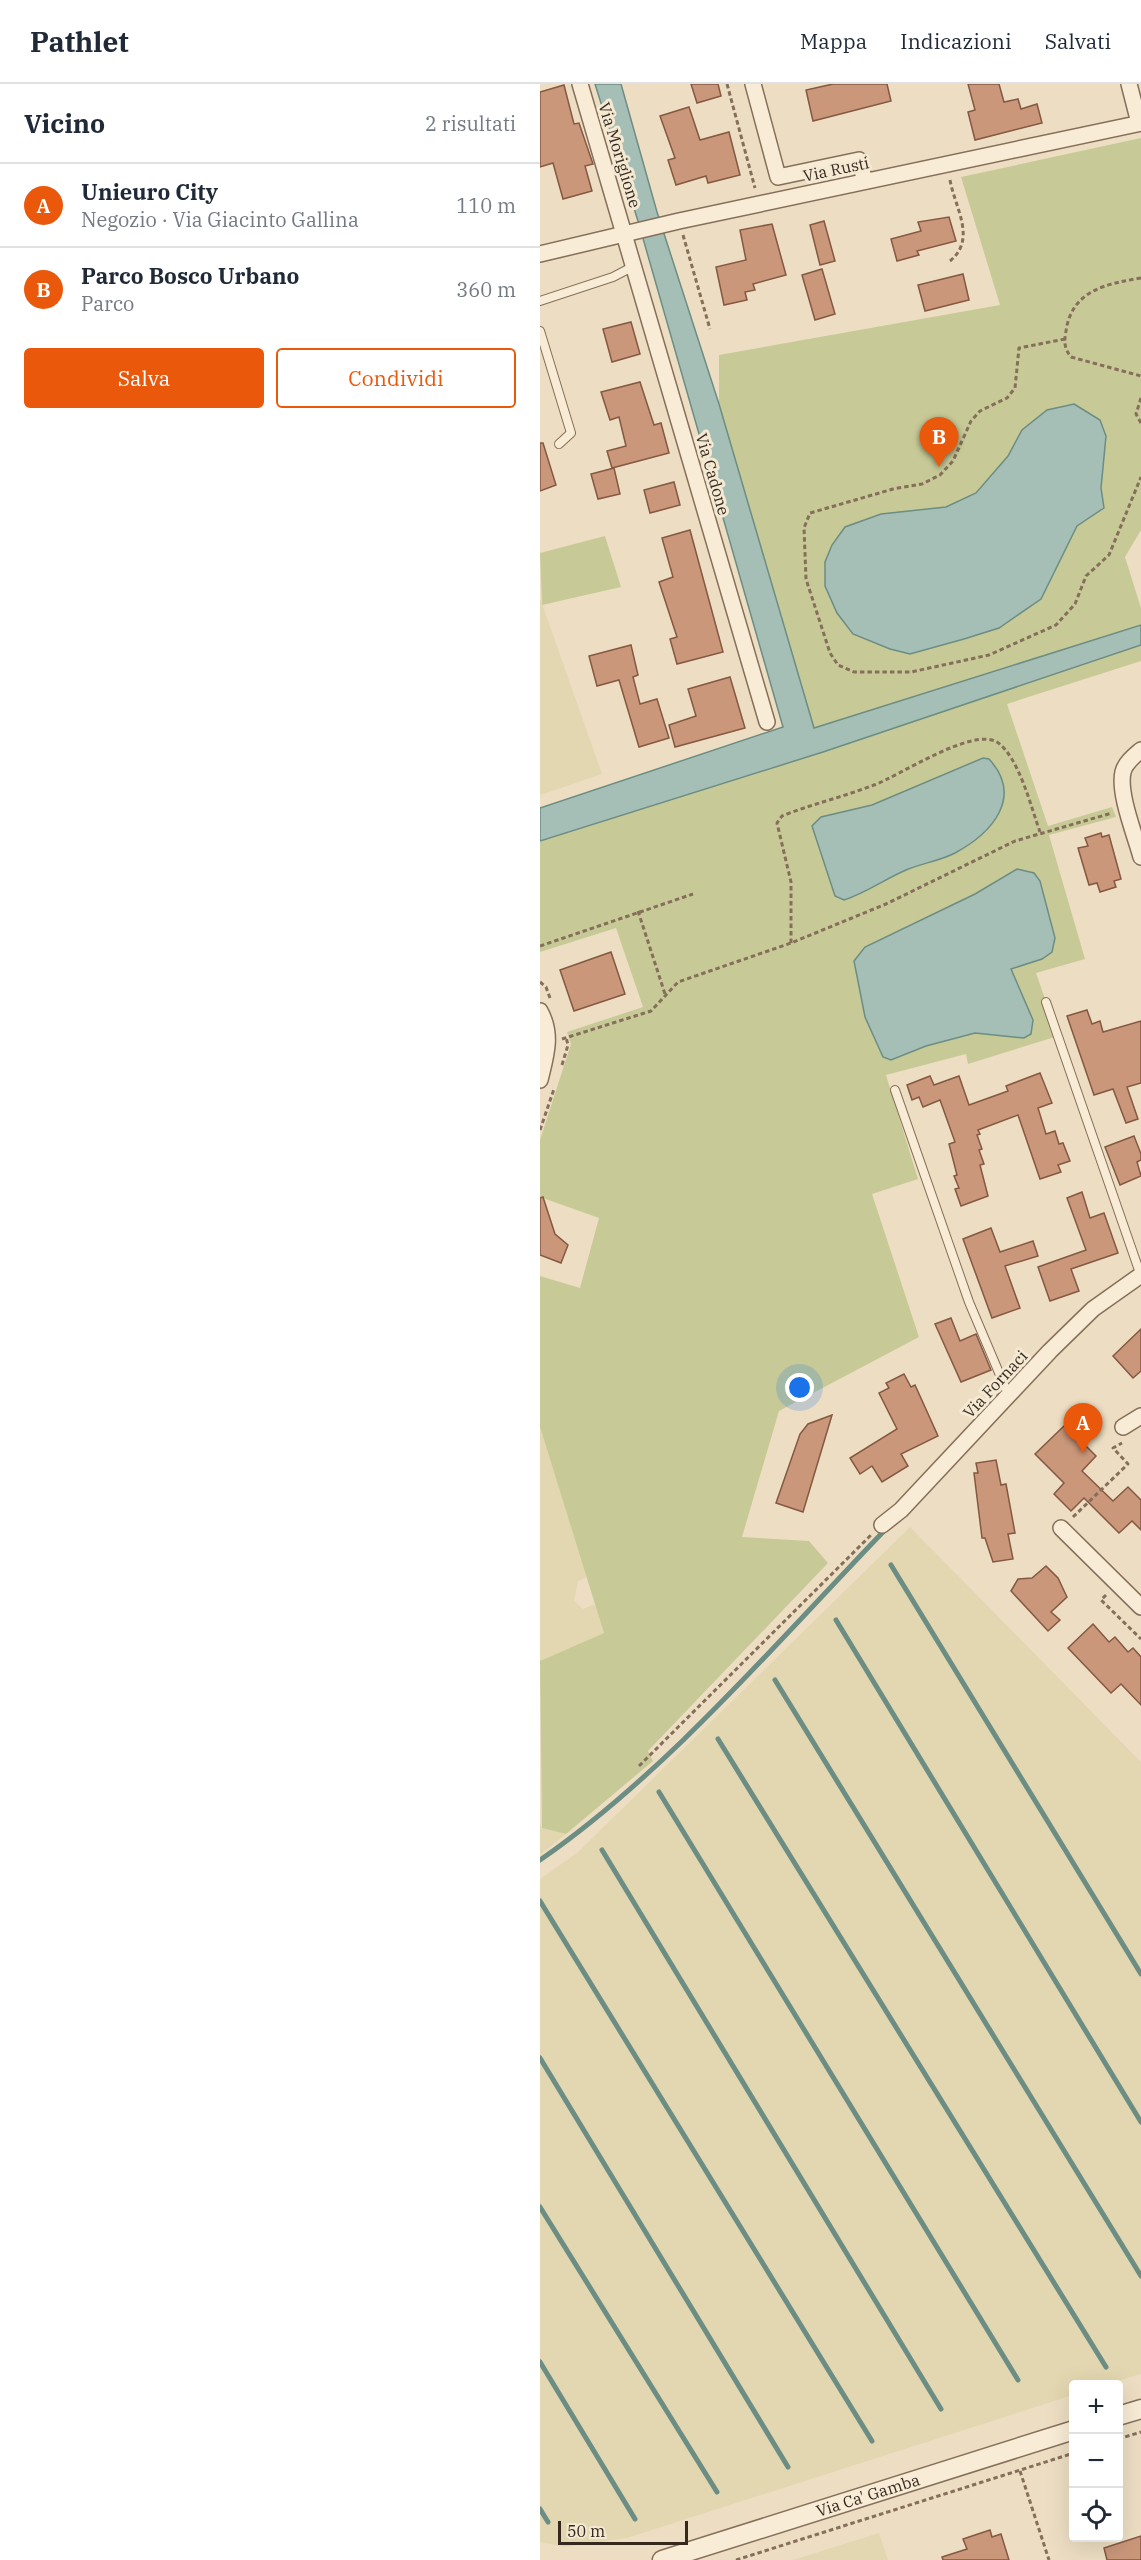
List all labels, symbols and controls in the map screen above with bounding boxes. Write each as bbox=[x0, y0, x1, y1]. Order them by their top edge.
text: Pathlet bbox=[30, 23, 129, 60]
text: Mappa bbox=[800, 27, 867, 55]
text: Indicazioni bbox=[900, 27, 1012, 55]
text: Salvati bbox=[1045, 27, 1111, 55]
street label: Via Moriglione bbox=[594, 100, 646, 210]
text: Vicino bbox=[24, 106, 105, 140]
text: 2 risultati bbox=[425, 110, 516, 137]
street label: Via Rusti bbox=[801, 152, 871, 186]
text: Unieuro City bbox=[81, 177, 218, 206]
text: A bbox=[37, 192, 50, 219]
text: 110 m bbox=[456, 192, 516, 219]
text: Negozio · Via Giacinto Gallina bbox=[81, 206, 359, 233]
text: Parco Bosco Urbano bbox=[81, 261, 299, 290]
text: B bbox=[36, 276, 51, 303]
text: 360 m bbox=[456, 276, 516, 303]
text: Parco bbox=[81, 290, 134, 317]
button: Salva bbox=[24, 348, 264, 408]
button: Condividi bbox=[276, 348, 516, 408]
pin: B bbox=[920, 418, 958, 467]
street label: Via Cadone bbox=[692, 431, 734, 517]
street label: Via Fornaci bbox=[959, 1346, 1031, 1422]
your location bbox=[785, 1373, 814, 1402]
pin: A bbox=[1064, 1404, 1102, 1453]
map controls bbox=[1069, 2380, 1123, 2542]
button: + bbox=[1069, 2380, 1123, 2434]
button: − bbox=[1069, 2434, 1123, 2488]
street label: Via Ca' Gamba bbox=[814, 2469, 923, 2521]
button: locate bbox=[1069, 2488, 1123, 2542]
scale bar bbox=[558, 2518, 688, 2546]
text: 50 m bbox=[567, 2521, 605, 2541]

